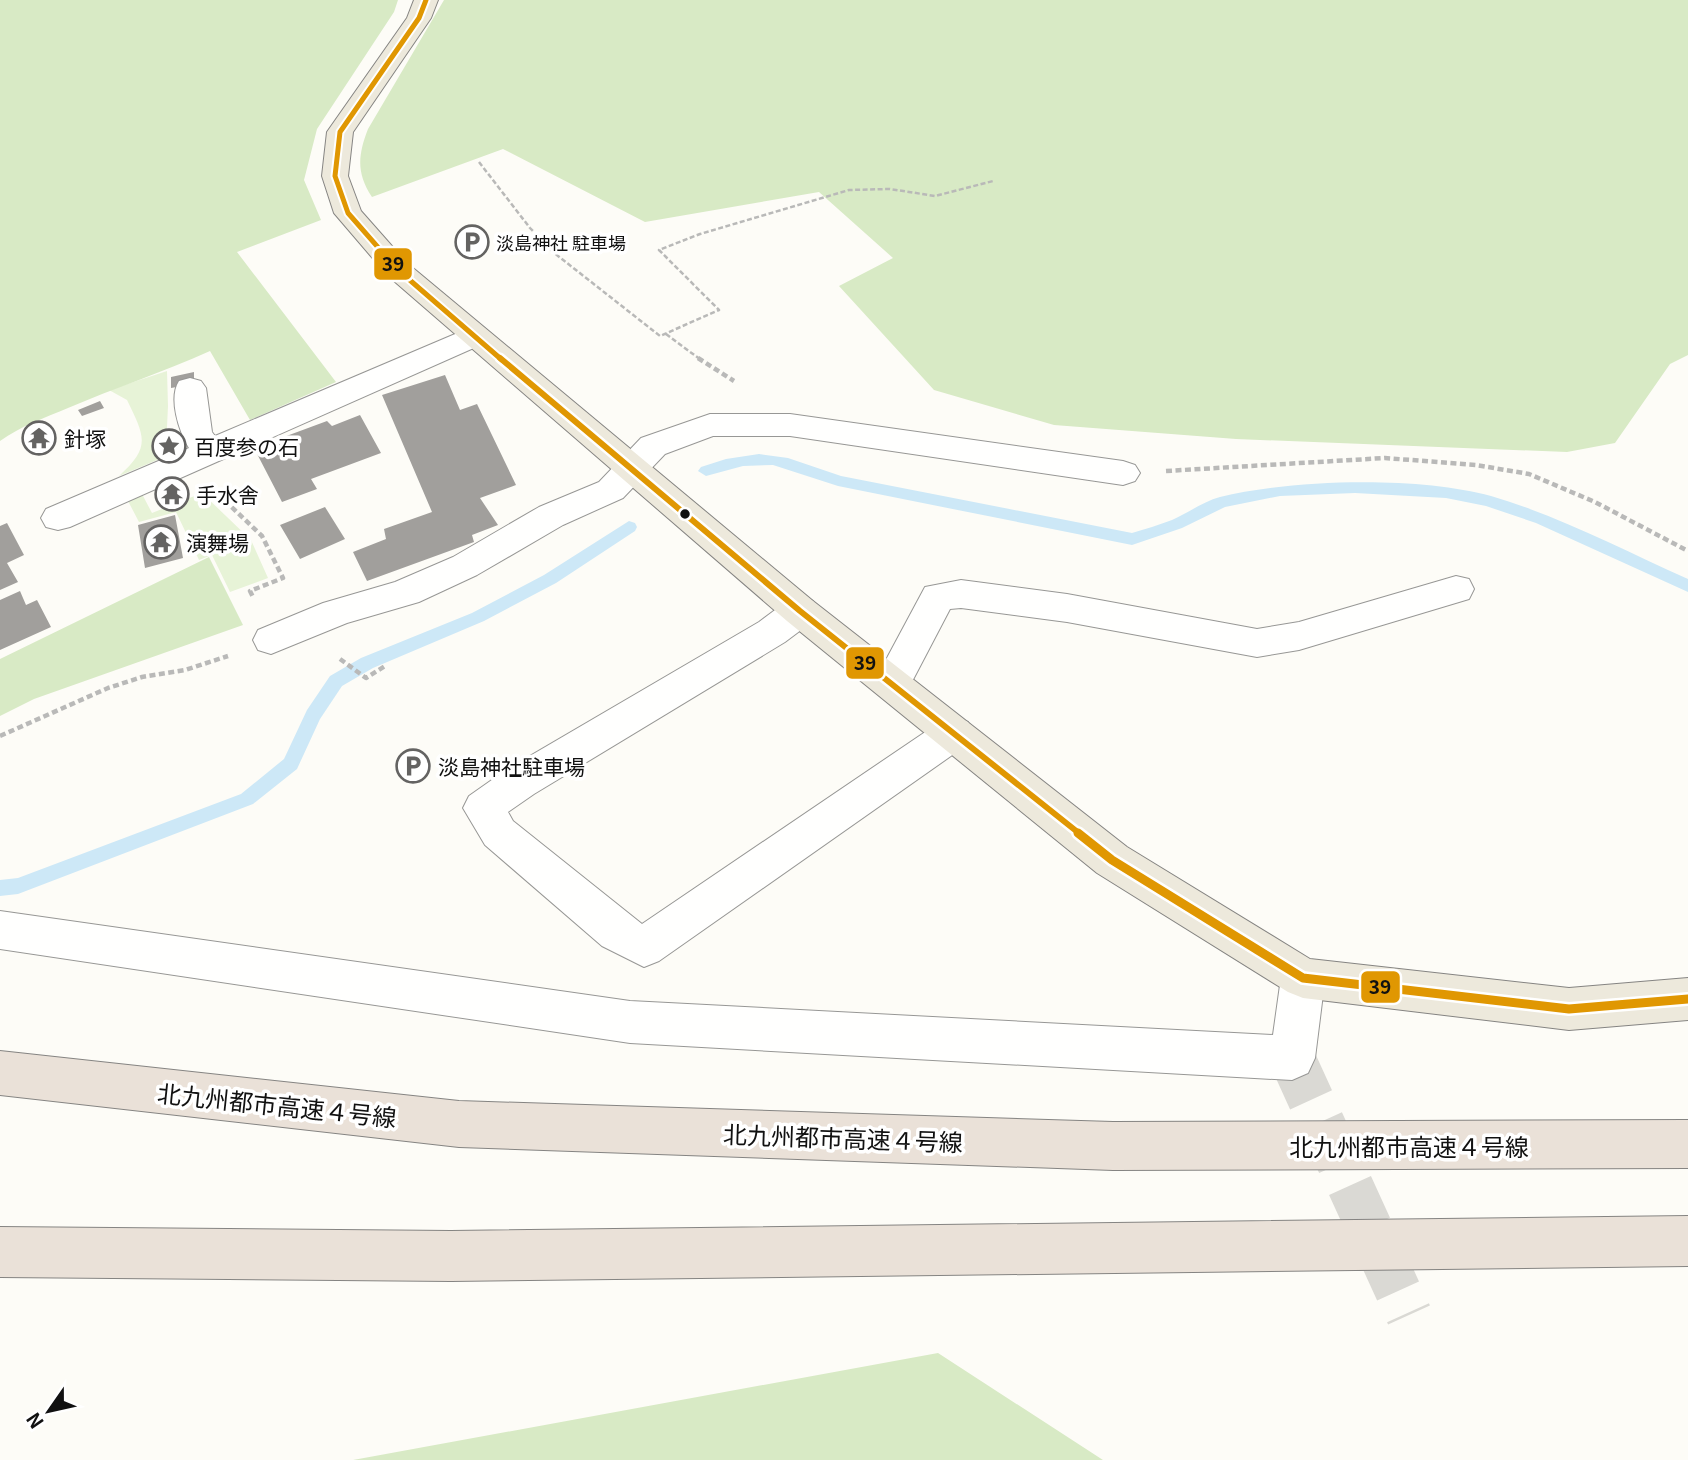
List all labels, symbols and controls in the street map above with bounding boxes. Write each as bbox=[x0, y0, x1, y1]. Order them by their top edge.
parking icon: 淡島神社 駐車場 bbox=[453, 223, 491, 261]
place label: 淡島神社 駐車場 bbox=[496, 229, 626, 255]
line badge: 39 bbox=[373, 247, 413, 281]
text: 39 bbox=[382, 249, 404, 276]
temple icon: 針塚 bbox=[20, 419, 58, 457]
place label: 針塚 bbox=[64, 423, 106, 453]
place icon: 百度参の石 bbox=[150, 427, 188, 465]
place label: 百度参の石 bbox=[194, 431, 299, 461]
temple icon: 手水舎 bbox=[153, 475, 191, 513]
place label: 手水舎 bbox=[196, 479, 259, 509]
unlabelled marker bbox=[678, 507, 692, 521]
temple icon: 演舞場 bbox=[142, 523, 180, 561]
place label: 演舞場 bbox=[186, 527, 249, 557]
line badge: 39 bbox=[845, 646, 885, 680]
text: 39 bbox=[854, 648, 876, 675]
parking icon: 淡島神社駐車場 bbox=[394, 747, 432, 785]
place label: 淡島神社駐車場 bbox=[438, 751, 585, 781]
line badge: 39 bbox=[1360, 970, 1401, 1004]
text: 39 bbox=[1369, 972, 1391, 999]
street label: 北九州都市高速４号線 bbox=[156, 1074, 398, 1134]
street label: 北九州都市高速４号線 bbox=[722, 1115, 964, 1159]
street label: 北九州都市高速４号線 bbox=[1289, 1128, 1529, 1163]
north arrow bbox=[14, 1376, 84, 1446]
text: N bbox=[18, 1408, 49, 1435]

